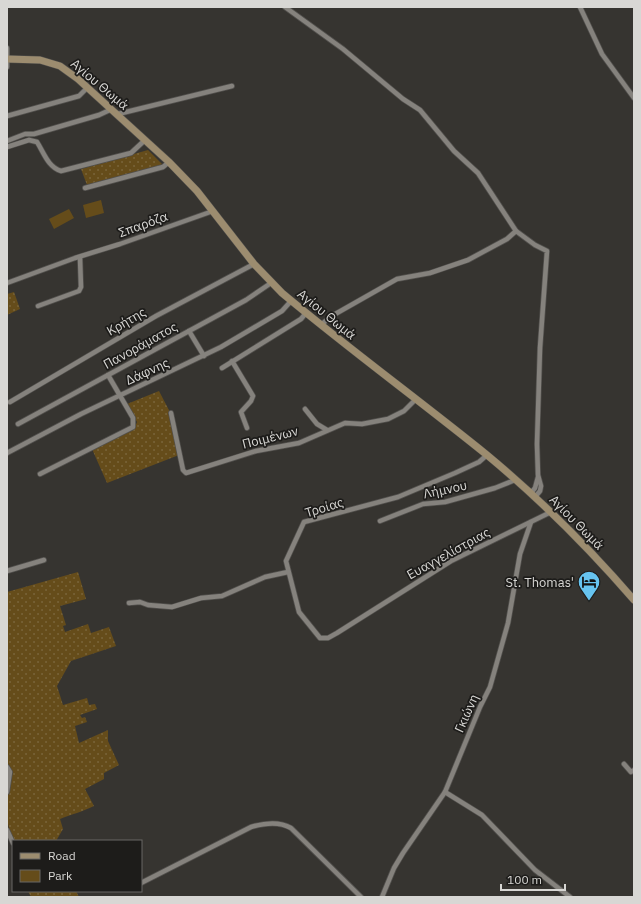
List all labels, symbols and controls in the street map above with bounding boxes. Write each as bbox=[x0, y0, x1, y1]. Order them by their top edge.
street label: Αγίου Θωμά bbox=[67, 55, 132, 114]
street label: Σπαρόζα bbox=[116, 208, 170, 241]
street label: Αγίου Θωμά bbox=[294, 286, 360, 343]
street label: Κρήτης bbox=[104, 303, 149, 339]
street label: Πανοράματος bbox=[100, 318, 180, 373]
street label: Δάφνης bbox=[123, 354, 172, 389]
street label: Ποιμένων bbox=[240, 422, 300, 453]
street label: Λήμνου bbox=[422, 477, 469, 502]
street label: Αγίου Θωμά bbox=[546, 491, 608, 553]
street label: Τροίας bbox=[303, 494, 345, 521]
street label: Ευαγγελίστριας bbox=[404, 524, 493, 583]
hotel icon: St. Thomas' bbox=[576, 569, 602, 602]
place label: St. Thomas' bbox=[506, 574, 574, 591]
street label: Γκιώνη bbox=[451, 691, 482, 735]
legend bbox=[12, 840, 142, 892]
text: Road bbox=[48, 848, 76, 863]
scale bar bbox=[501, 866, 565, 892]
text: Park bbox=[48, 868, 73, 883]
text: 100 m bbox=[507, 872, 542, 887]

